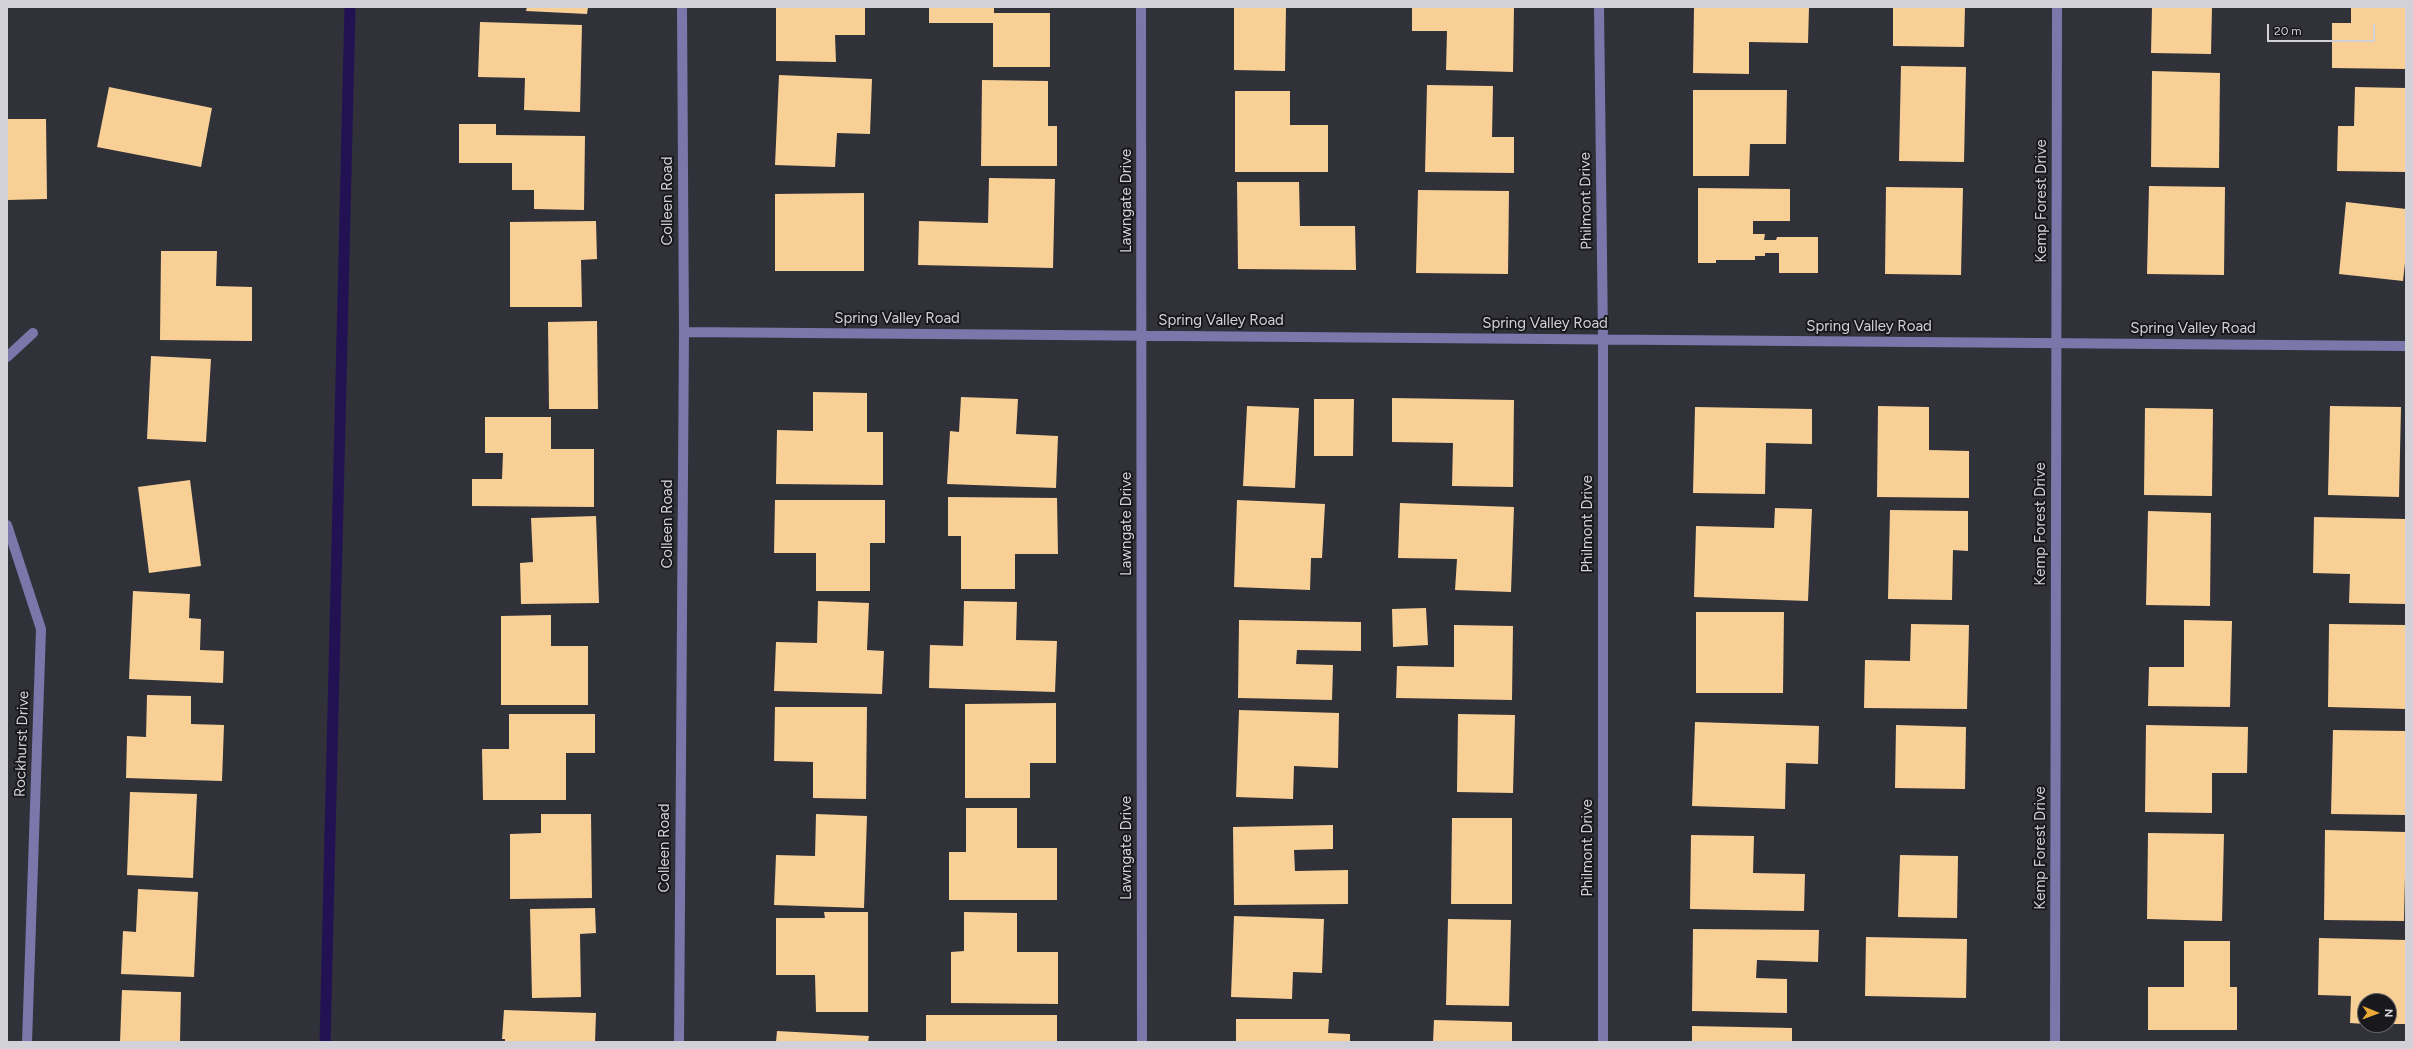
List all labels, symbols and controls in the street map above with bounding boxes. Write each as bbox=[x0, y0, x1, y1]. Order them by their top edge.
scale bar bbox=[2269, 16, 2377, 42]
text: 20 m bbox=[2274, 24, 2302, 38]
street label: Kemp Forest Drive bbox=[2033, 139, 2051, 263]
street label: Lawngate Drive bbox=[1118, 149, 1136, 253]
street label: Philmont Drive bbox=[1576, 152, 1596, 250]
street label: Colleen Road bbox=[659, 156, 677, 246]
street label: Spring Valley Road bbox=[834, 310, 960, 328]
street label: Spring Valley Road bbox=[1158, 312, 1284, 330]
street label: Spring Valley Road bbox=[1482, 315, 1608, 333]
street label: Spring Valley Road bbox=[1806, 318, 1932, 336]
street label: Spring Valley Road bbox=[2130, 320, 2256, 338]
street label: Kemp Forest Drive bbox=[2032, 462, 2050, 586]
street label: Lawngate Drive bbox=[1118, 472, 1136, 576]
street label: Philmont Drive bbox=[1579, 475, 1597, 573]
street label: Colleen Road bbox=[659, 479, 677, 569]
street label: Rockhurst Drive bbox=[11, 691, 33, 797]
street label: Kemp Forest Drive bbox=[2032, 786, 2050, 910]
street label: Lawngate Drive bbox=[1118, 796, 1136, 900]
street label: Philmont Drive bbox=[1579, 799, 1597, 897]
street label: Colleen Road bbox=[656, 803, 674, 893]
north arrow bbox=[2357, 993, 2397, 1033]
text: N bbox=[2382, 1009, 2395, 1018]

